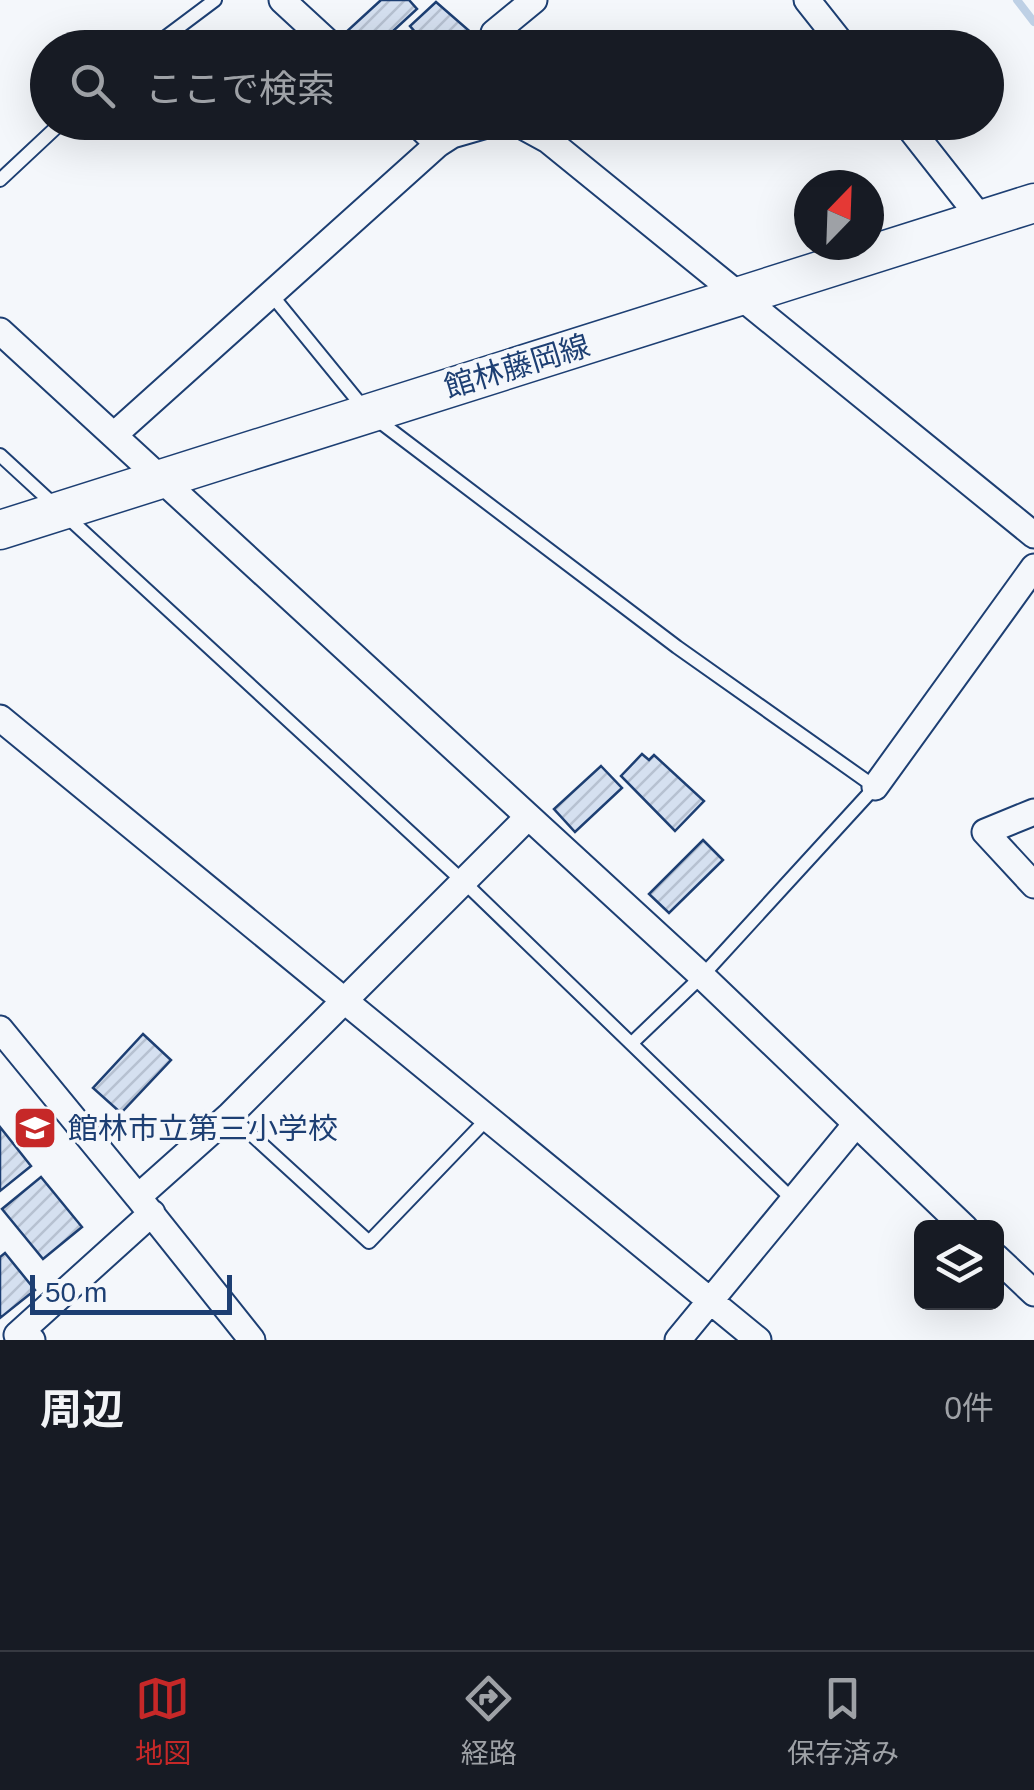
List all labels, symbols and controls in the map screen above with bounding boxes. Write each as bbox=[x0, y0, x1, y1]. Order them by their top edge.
search box bbox=[30, 30, 1004, 140]
icon: search bbox=[65, 58, 120, 113]
text: ここで検索 bbox=[145, 68, 335, 110]
north arrow bbox=[794, 170, 884, 260]
street label: 館林藤岡線 bbox=[440, 328, 594, 404]
school or university icon: 館林市立第三小学校 bbox=[12, 1105, 58, 1151]
place label: 館林市立第三小学校 bbox=[68, 1112, 338, 1145]
map controls bbox=[914, 1220, 1004, 1310]
button: layers bbox=[914, 1220, 1004, 1310]
scale bar bbox=[30, 1270, 232, 1314]
text: 50 m bbox=[45, 1277, 107, 1308]
text: 周辺 bbox=[40, 1386, 124, 1433]
text: 0件 bbox=[944, 1390, 994, 1426]
tab: 地図 bbox=[135, 1671, 191, 1771]
tab: 経路 bbox=[461, 1671, 517, 1771]
tab: 保存済み bbox=[787, 1671, 899, 1771]

